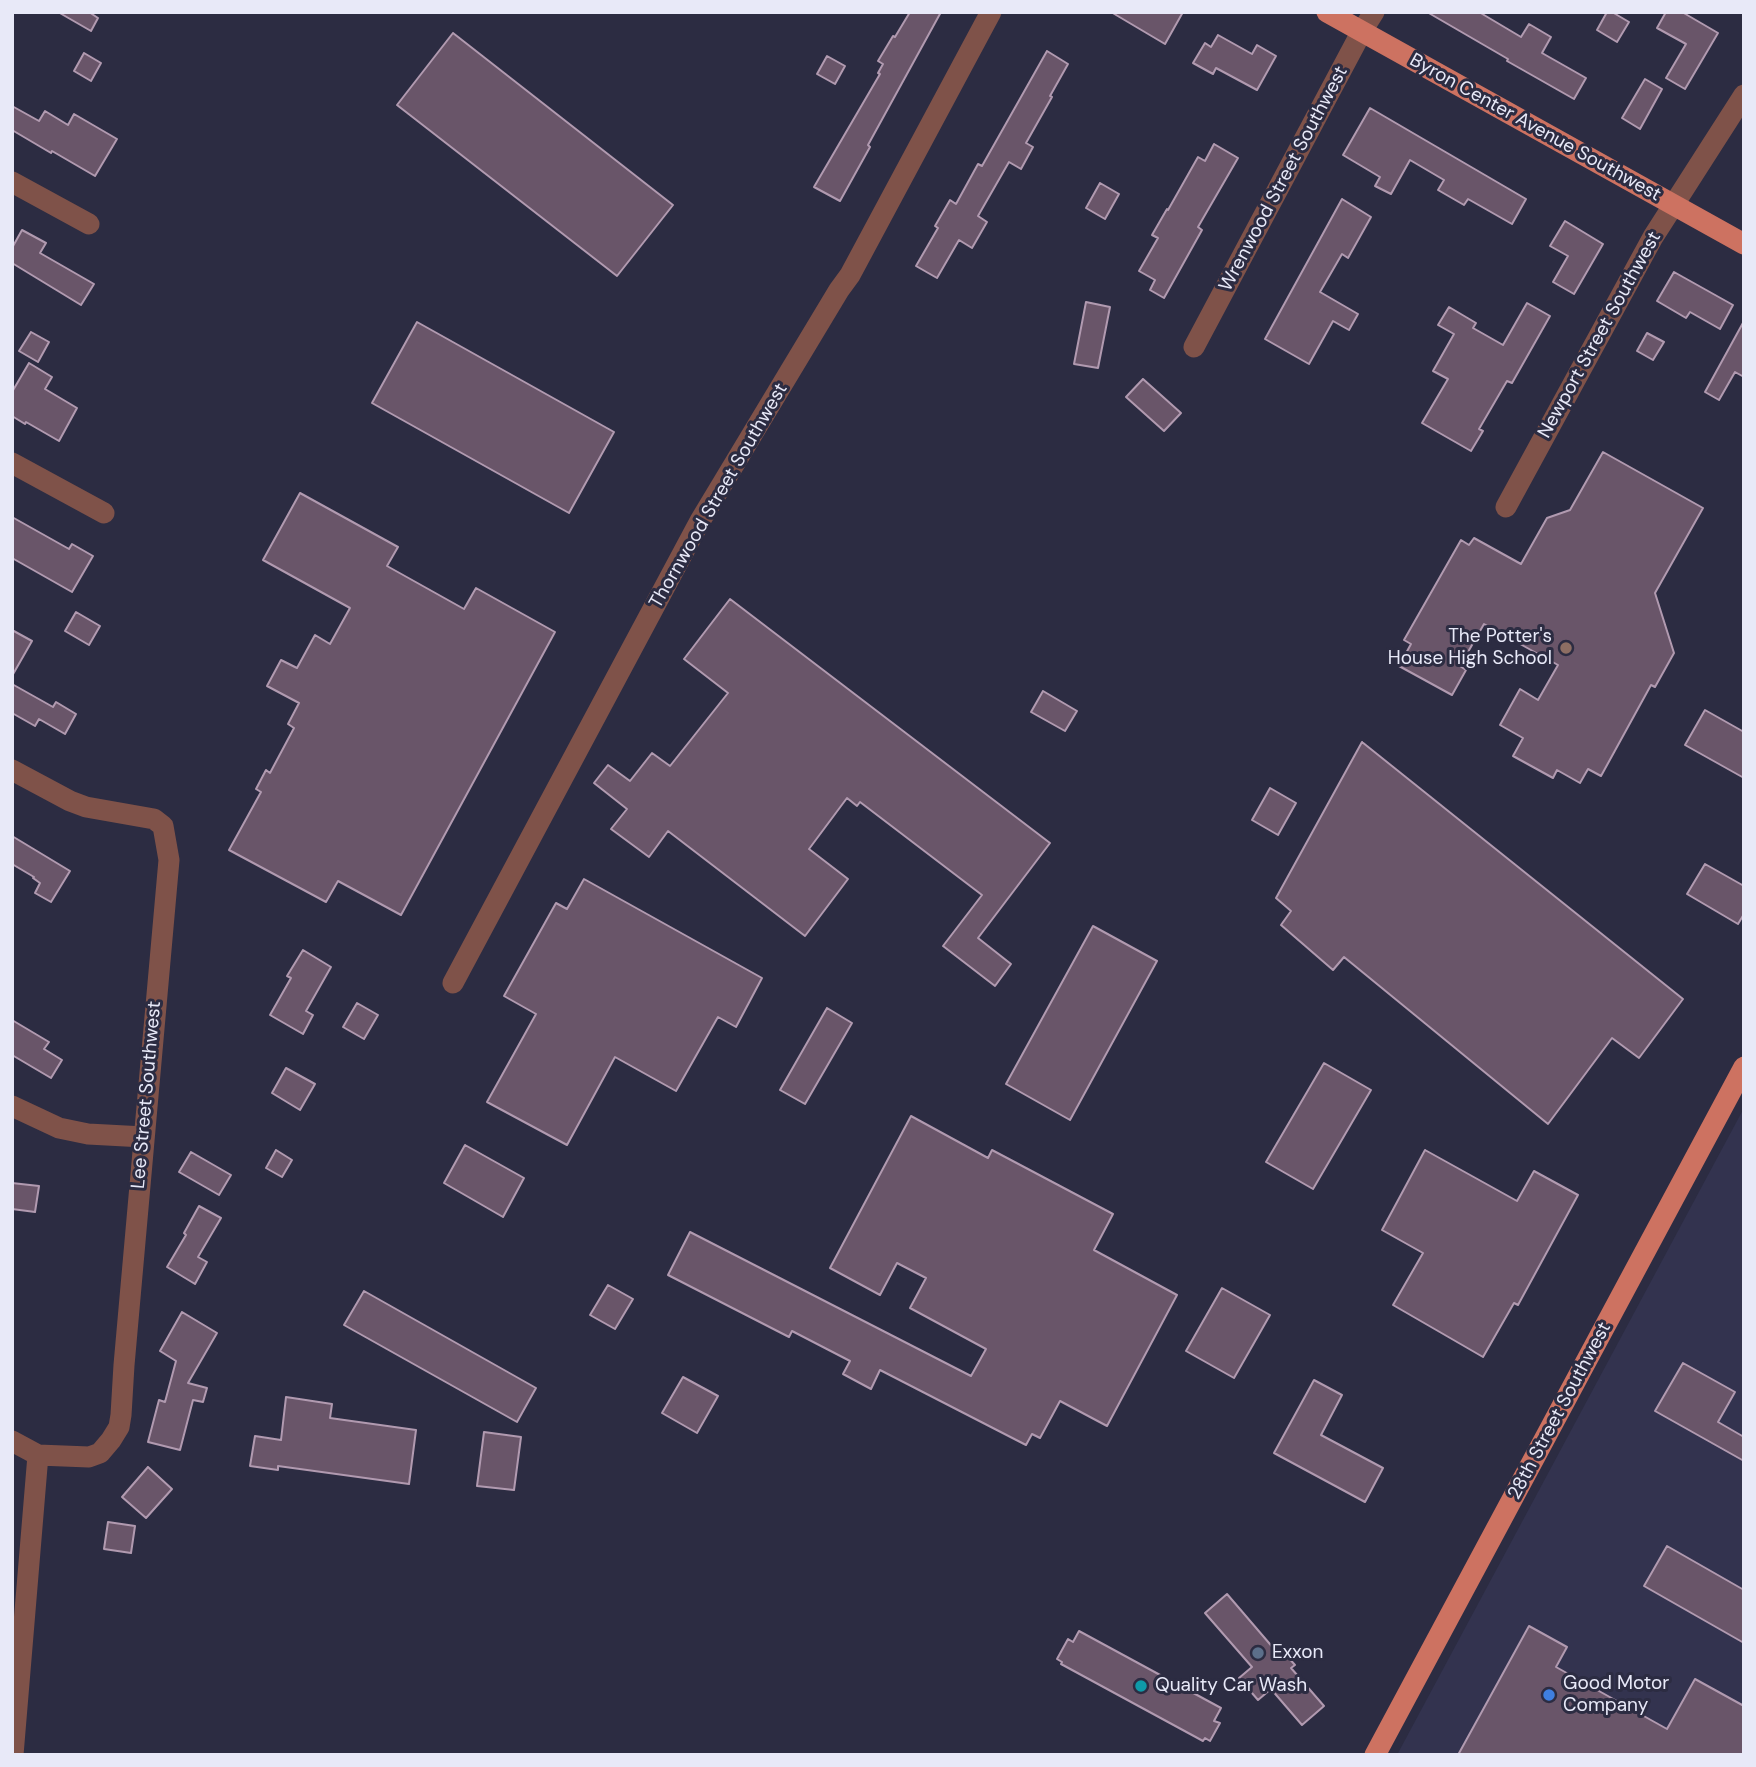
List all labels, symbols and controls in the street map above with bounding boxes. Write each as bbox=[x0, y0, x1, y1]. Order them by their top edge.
street label: Byron Center Avenue Southwest bbox=[1405, 49, 1665, 207]
street label: Wrenwood Street Southwest bbox=[1215, 62, 1353, 296]
street label: Newport Street Southwest bbox=[1534, 228, 1666, 442]
street label: Thornwood Street Southwest bbox=[645, 379, 793, 613]
place label: The Potter's House High School bbox=[1388, 626, 1552, 670]
marker: The Potter's House High School bbox=[1558, 640, 1574, 656]
street label: Lee Street Southwest bbox=[127, 1000, 167, 1190]
street label: 28th Street Southwest bbox=[1504, 1318, 1616, 1504]
place label: Exxon bbox=[1272, 1642, 1323, 1664]
marker: Exxon bbox=[1250, 1645, 1266, 1661]
place label: Good Motor Company bbox=[1563, 1673, 1669, 1717]
place label: Quality Car Wash bbox=[1155, 1675, 1307, 1697]
marker: Quality Car Wash bbox=[1133, 1678, 1149, 1694]
marker: Good Motor Company bbox=[1541, 1687, 1557, 1703]

